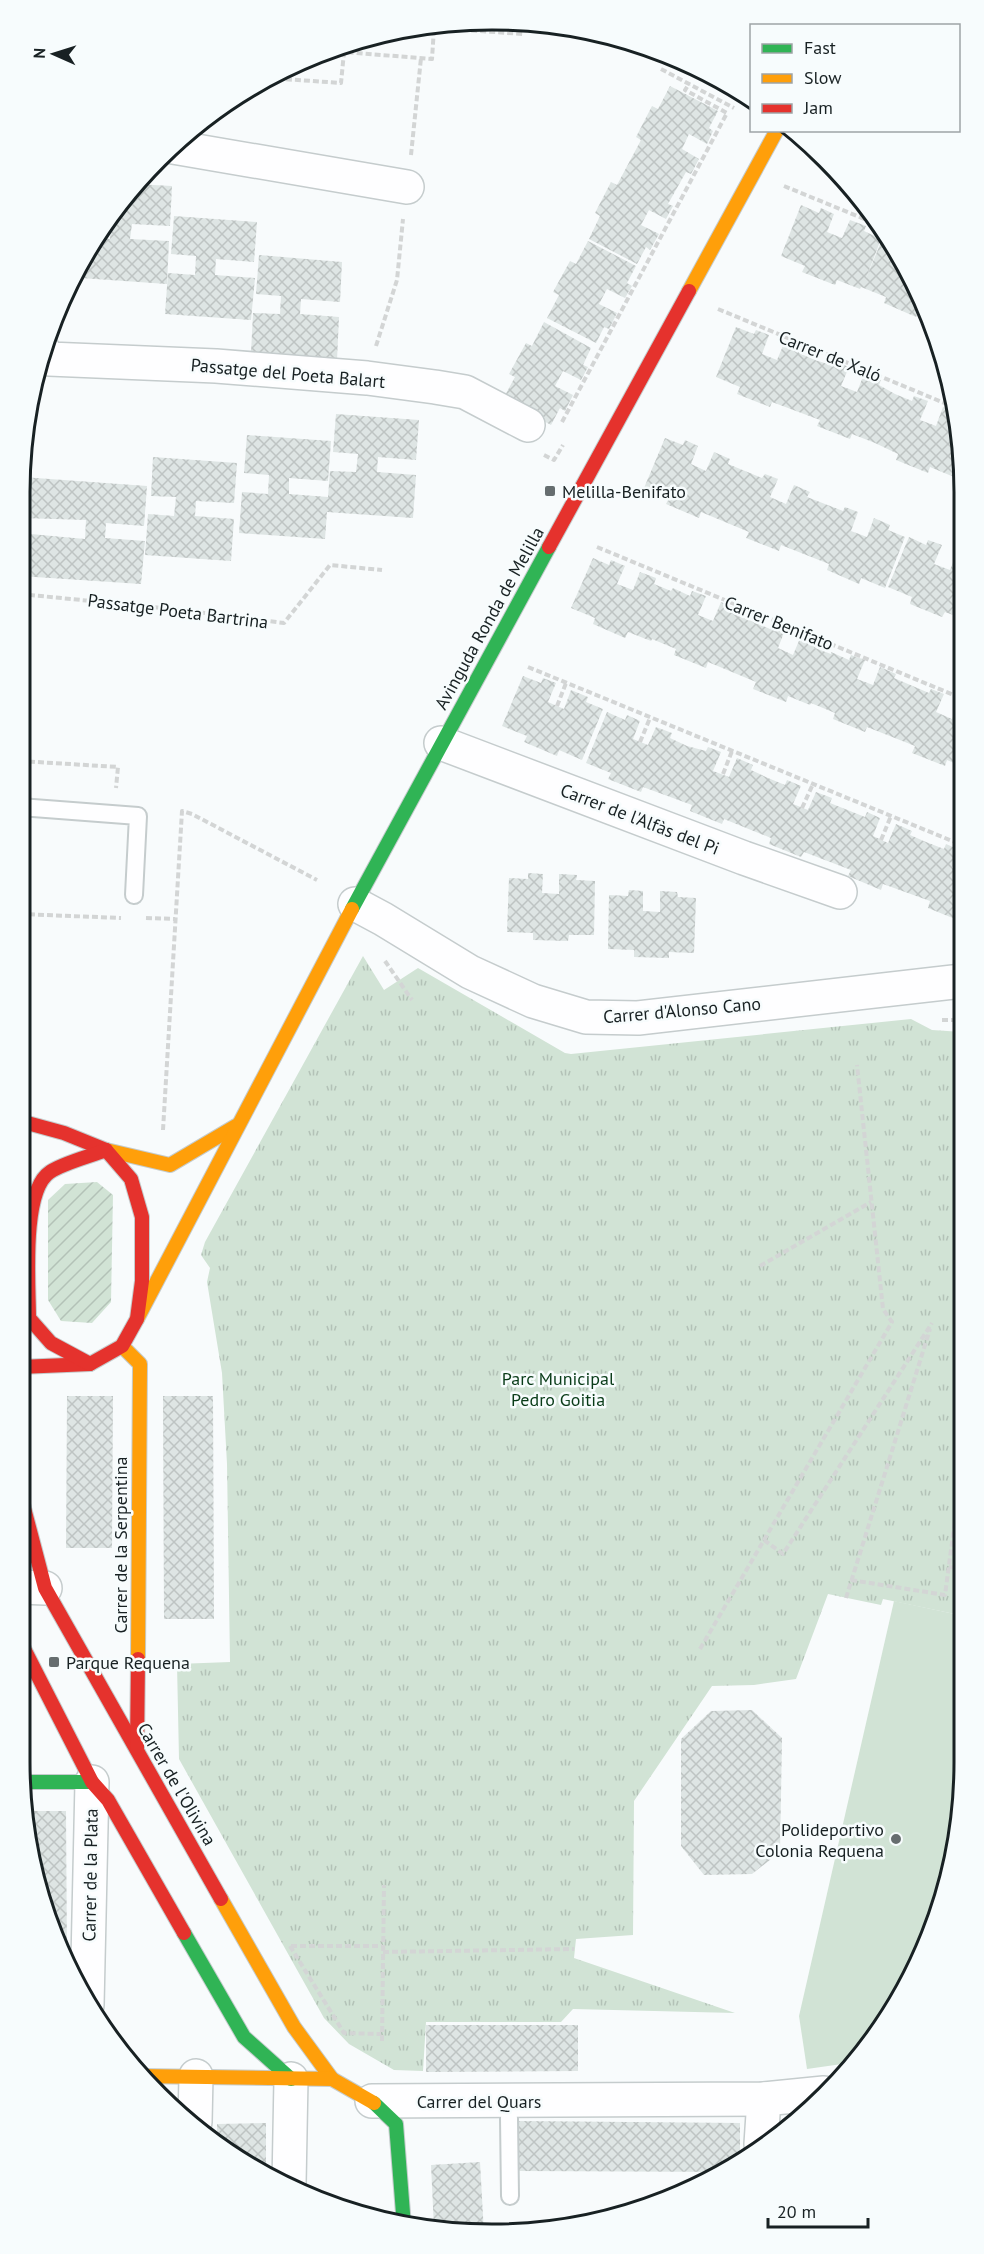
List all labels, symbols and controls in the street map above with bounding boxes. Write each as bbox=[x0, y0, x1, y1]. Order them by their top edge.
north arrow bbox=[24, 24, 84, 84]
legend bbox=[750, 24, 960, 132]
text: Fast bbox=[804, 36, 836, 59]
text: N bbox=[29, 47, 49, 59]
text: Slow bbox=[804, 66, 842, 89]
text: Jam bbox=[803, 96, 833, 119]
street label: Carrer de Xaló bbox=[775, 325, 885, 387]
street label: Passatge del Poeta Balart bbox=[190, 353, 386, 393]
place label: Melilla-Benifato bbox=[562, 480, 686, 503]
marker: Melilla-Benifato bbox=[543, 484, 557, 498]
street label: Avinguda Ronda de Melilla bbox=[429, 523, 549, 713]
street label: Passatge Poeta Bartrina bbox=[86, 588, 270, 634]
street label: Carrer Benifato bbox=[721, 591, 837, 655]
street label: Carrer de l'Alfàs del Pi bbox=[557, 778, 723, 860]
street label: Carrer d'Alonso Cano bbox=[602, 992, 762, 1028]
park label: Parc Municipal Pedro Goitia bbox=[502, 1367, 615, 1411]
street label: Carrer de la Serpentina bbox=[109, 1456, 132, 1634]
place label: Parque Requena bbox=[66, 1651, 190, 1674]
marker: Parque Requena bbox=[47, 1655, 61, 1669]
street label: Carrer de l'Olivina bbox=[133, 1719, 221, 1849]
street label: Carrer de la Plata bbox=[77, 1808, 103, 1942]
place label: Polideportivo Colonia Requena bbox=[755, 1818, 884, 1862]
marker: Polideportivo Colonia Requena bbox=[889, 1832, 903, 1846]
street label: Carrer del Quars bbox=[417, 2090, 541, 2113]
scale bar bbox=[768, 2191, 868, 2229]
text: 20 m bbox=[777, 2200, 816, 2223]

